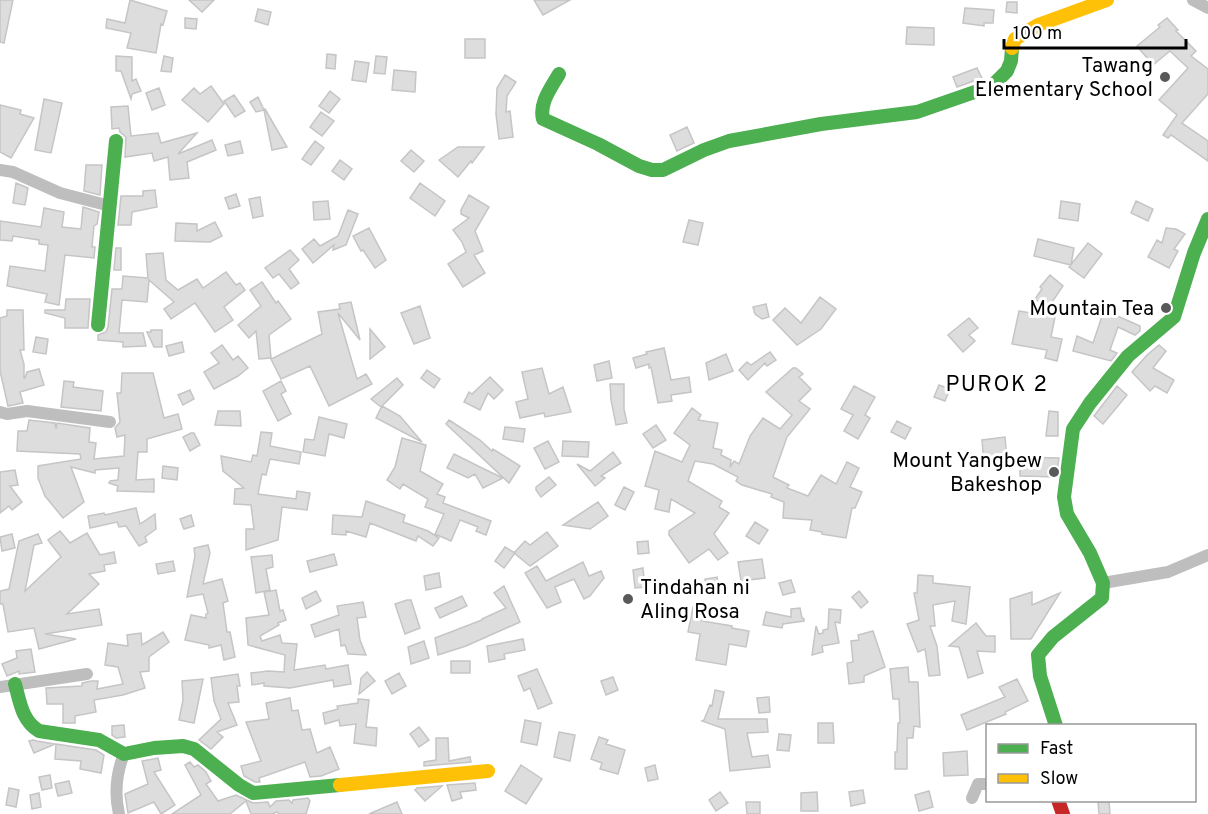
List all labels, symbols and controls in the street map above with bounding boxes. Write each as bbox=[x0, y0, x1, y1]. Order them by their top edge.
scale bar bbox=[1004, 12, 1186, 50]
text: 100 m bbox=[1013, 23, 1062, 46]
place label: Tawang Elementary School bbox=[975, 53, 1153, 104]
marker: Tawang Elementary School bbox=[1158, 70, 1172, 84]
place label: Mountain Tea bbox=[1029, 296, 1154, 323]
marker: Mountain Tea bbox=[1159, 301, 1173, 315]
district label: PUROK 2 bbox=[945, 372, 1049, 399]
place label: Mount Yangbew Bakeshop bbox=[892, 448, 1042, 499]
marker: Mount Yangbew Bakeshop bbox=[1047, 465, 1061, 479]
place label: Tindahan ni Aling Rosa bbox=[640, 575, 750, 626]
marker: Tindahan ni Aling Rosa bbox=[621, 592, 635, 606]
legend bbox=[986, 724, 1196, 802]
text: Fast bbox=[1040, 738, 1073, 761]
text: Slow bbox=[1040, 768, 1078, 791]

